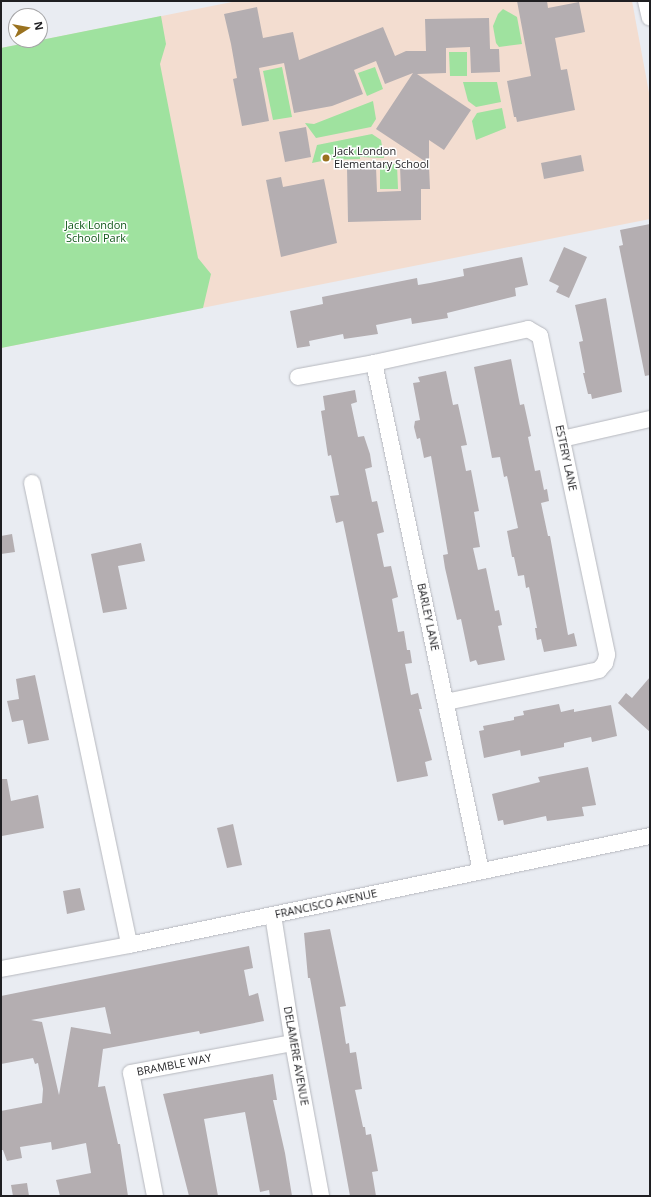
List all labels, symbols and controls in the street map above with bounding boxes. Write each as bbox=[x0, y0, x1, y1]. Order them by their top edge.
north arrow bbox=[8, 8, 48, 48]
text: N bbox=[31, 20, 48, 32]
place label: Jack London Elementary School bbox=[334, 145, 429, 171]
marker: Jack London Elementary School bbox=[321, 153, 331, 163]
park label: Jack London School Park bbox=[65, 219, 127, 245]
street label: ESTERY LANE bbox=[553, 424, 579, 492]
street label: BARLEY LANE bbox=[414, 582, 442, 652]
street label: FRANCISCO AVENUE bbox=[274, 887, 378, 921]
street label: DELAMERE AVENUE bbox=[281, 1005, 311, 1107]
street label: BRAMBLE WAY bbox=[136, 1051, 212, 1079]

